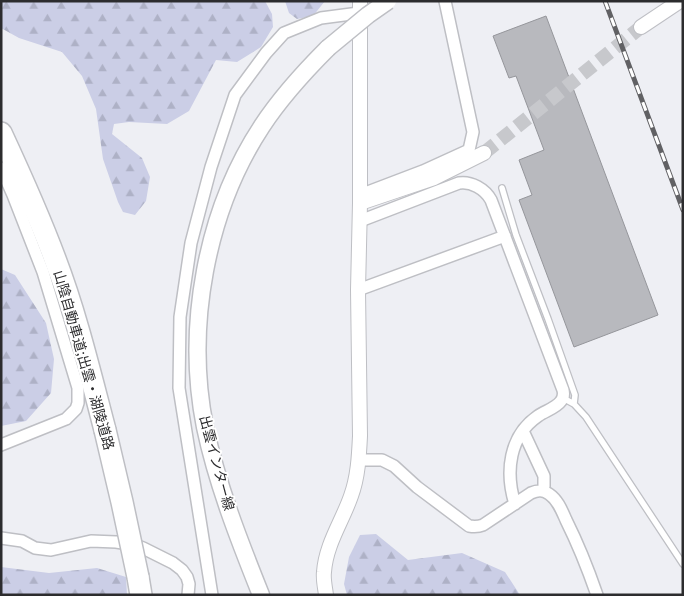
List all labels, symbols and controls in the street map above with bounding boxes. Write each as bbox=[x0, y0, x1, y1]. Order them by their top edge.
street label: 山陰自動車道;出雲・湖陵道路 bbox=[51, 268, 117, 452]
street label: 出雲インター線 bbox=[197, 414, 237, 512]

